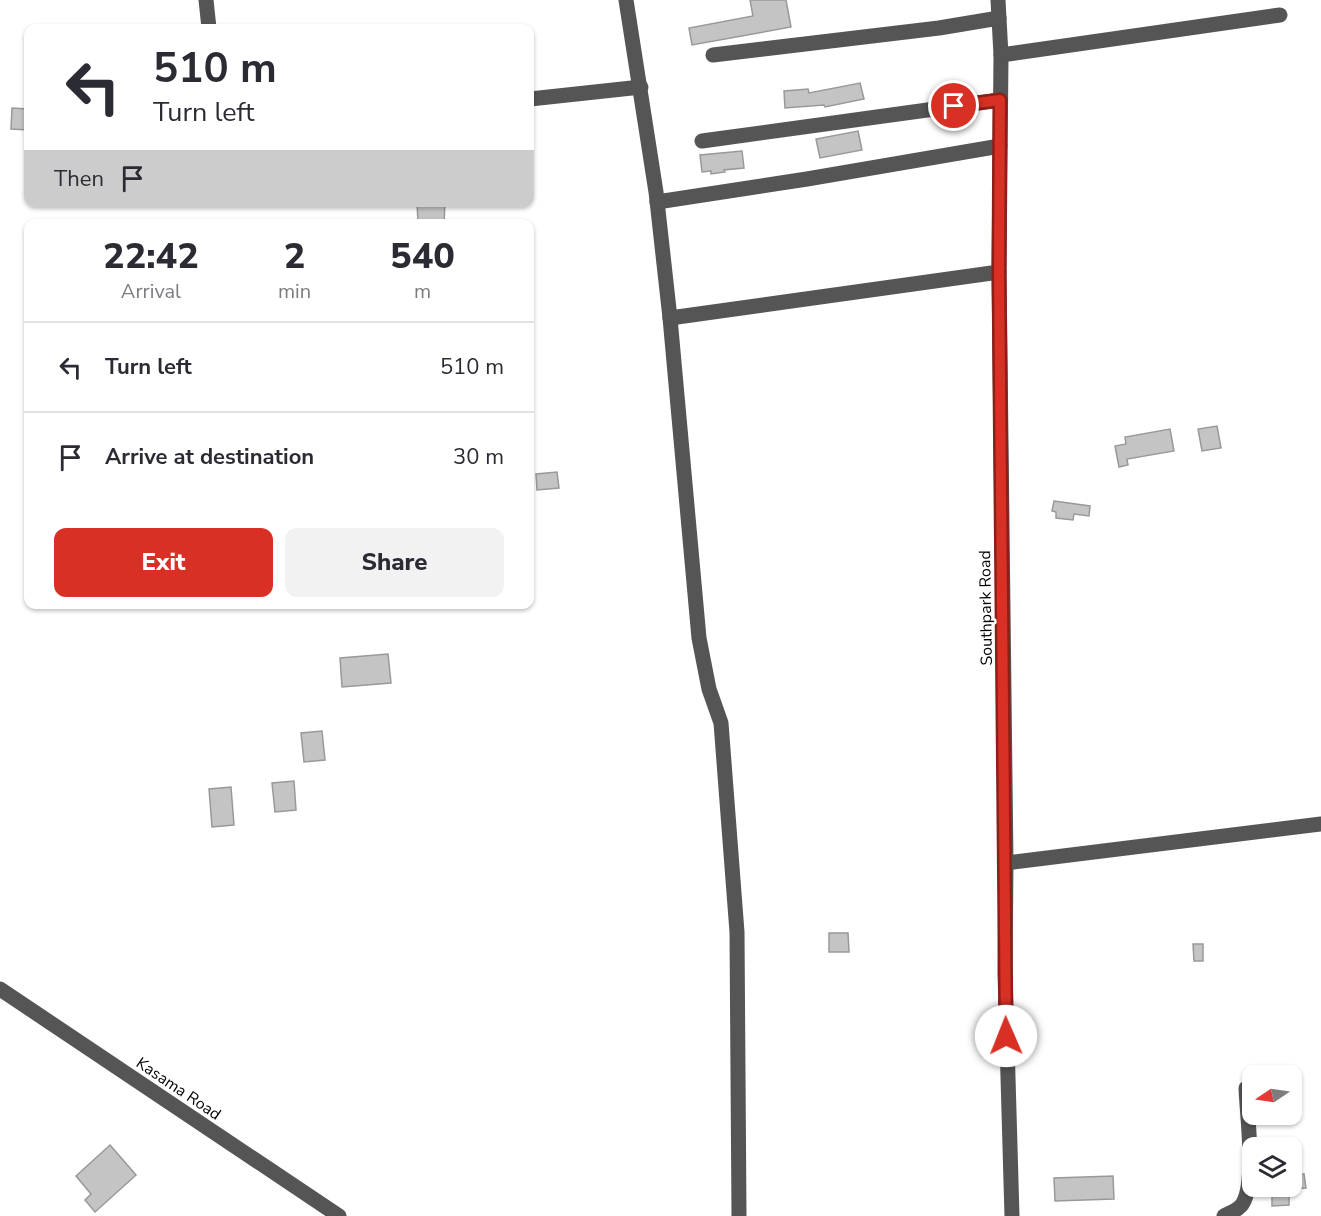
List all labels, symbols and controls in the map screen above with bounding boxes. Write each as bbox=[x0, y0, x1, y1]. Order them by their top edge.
text: 510 m bbox=[153, 40, 277, 97]
icon: left bbox=[54, 48, 132, 126]
pin bbox=[928, 80, 979, 131]
icon: arrive bbox=[937, 89, 970, 122]
text: Turn left bbox=[153, 94, 254, 131]
icon: arrive bbox=[116, 162, 149, 195]
text: Then bbox=[54, 164, 104, 194]
text: 22:42 bbox=[103, 232, 199, 281]
text: 2 bbox=[284, 232, 305, 281]
text: 540 bbox=[390, 232, 455, 281]
text: Arrival bbox=[121, 278, 181, 305]
text: min bbox=[278, 278, 311, 305]
text: m bbox=[414, 278, 431, 305]
icon: left bbox=[54, 351, 87, 384]
text: Turn left bbox=[105, 352, 192, 382]
text: 510 m bbox=[440, 352, 504, 382]
icon: arrive bbox=[54, 441, 87, 474]
text: Arrive at destination bbox=[105, 442, 314, 472]
text: 30 m bbox=[453, 442, 504, 472]
button: Exit bbox=[54, 528, 273, 597]
button: Share bbox=[285, 528, 504, 597]
street label: Southpark Road bbox=[974, 550, 998, 666]
position arrow bbox=[974, 1004, 1038, 1068]
street label: Kasama Road bbox=[132, 1052, 225, 1125]
north arrow bbox=[1242, 1065, 1302, 1125]
map controls bbox=[1242, 1065, 1302, 1197]
button: layers bbox=[1242, 1137, 1302, 1197]

